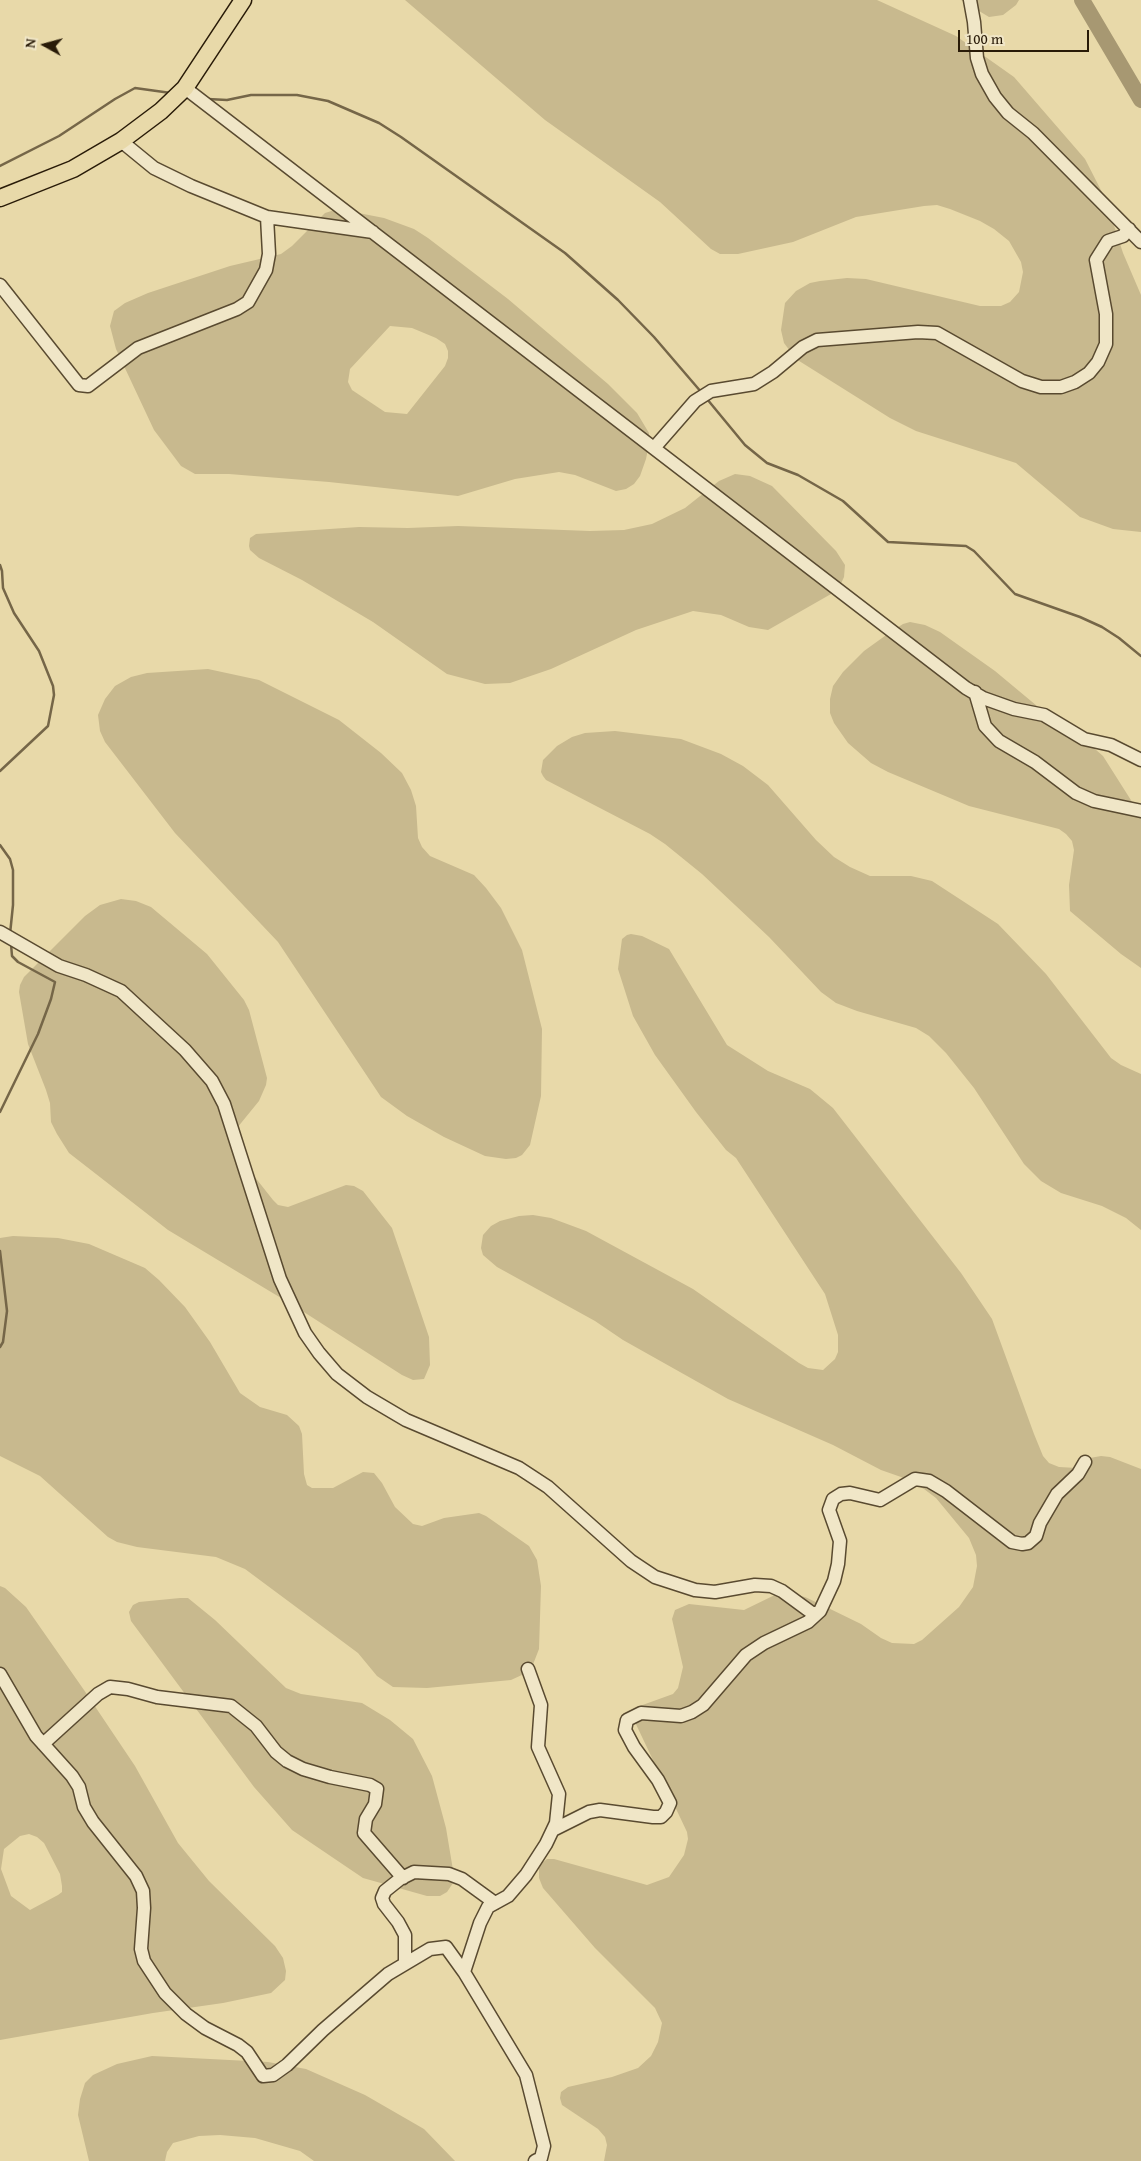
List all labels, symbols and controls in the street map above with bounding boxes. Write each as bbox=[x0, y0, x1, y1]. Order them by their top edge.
north arrow bbox=[20, 20, 70, 70]
scale bar bbox=[961, 20, 1092, 52]
text: 100 m bbox=[966, 28, 1003, 49]
text: N bbox=[20, 37, 41, 49]

